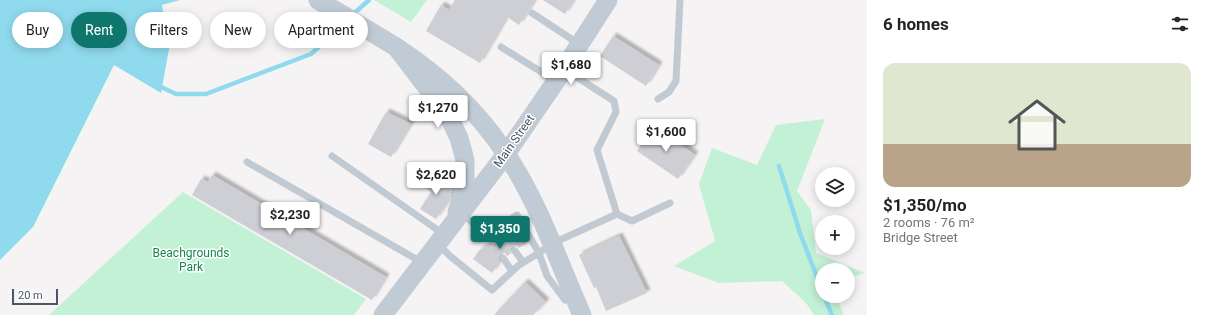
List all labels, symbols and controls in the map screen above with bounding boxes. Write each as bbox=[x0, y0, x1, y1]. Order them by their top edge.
chip: Buy bbox=[12, 12, 63, 48]
chip: Rent bbox=[71, 12, 127, 48]
chip: Filters bbox=[135, 12, 202, 48]
chip: New bbox=[210, 12, 266, 48]
chip: Apartment bbox=[274, 12, 368, 48]
icon: filters bbox=[1169, 13, 1191, 35]
text: 6 homes bbox=[883, 14, 949, 34]
pin: $1,680 bbox=[538, 52, 604, 86]
text: $1,680 bbox=[551, 57, 591, 72]
icon: home bbox=[1001, 89, 1073, 161]
pin: $1,270 bbox=[405, 95, 471, 129]
text: $1,270 bbox=[418, 100, 458, 115]
street label: Main Street bbox=[491, 112, 537, 170]
pin: $1,600 bbox=[633, 119, 699, 153]
text: $1,600 bbox=[646, 124, 686, 139]
pin: $2,620 bbox=[403, 162, 469, 196]
text: $2,620 bbox=[416, 167, 456, 182]
map controls bbox=[815, 167, 855, 303]
button: layers bbox=[815, 167, 855, 207]
text: $1,350/mo bbox=[883, 195, 967, 215]
pin: $2,230 bbox=[257, 202, 323, 236]
text: $2,230 bbox=[270, 207, 310, 222]
button: + bbox=[815, 215, 855, 255]
text: 2 rooms · 76 m² bbox=[883, 215, 975, 230]
pin: $1,350 bbox=[467, 216, 533, 250]
text: $1,350 bbox=[480, 221, 520, 236]
text: Bridge Street bbox=[883, 230, 958, 245]
park label: Beachgrounds Park bbox=[153, 246, 230, 274]
button: − bbox=[815, 263, 855, 303]
scale bar bbox=[12, 287, 58, 306]
text: 20 m bbox=[18, 289, 43, 302]

